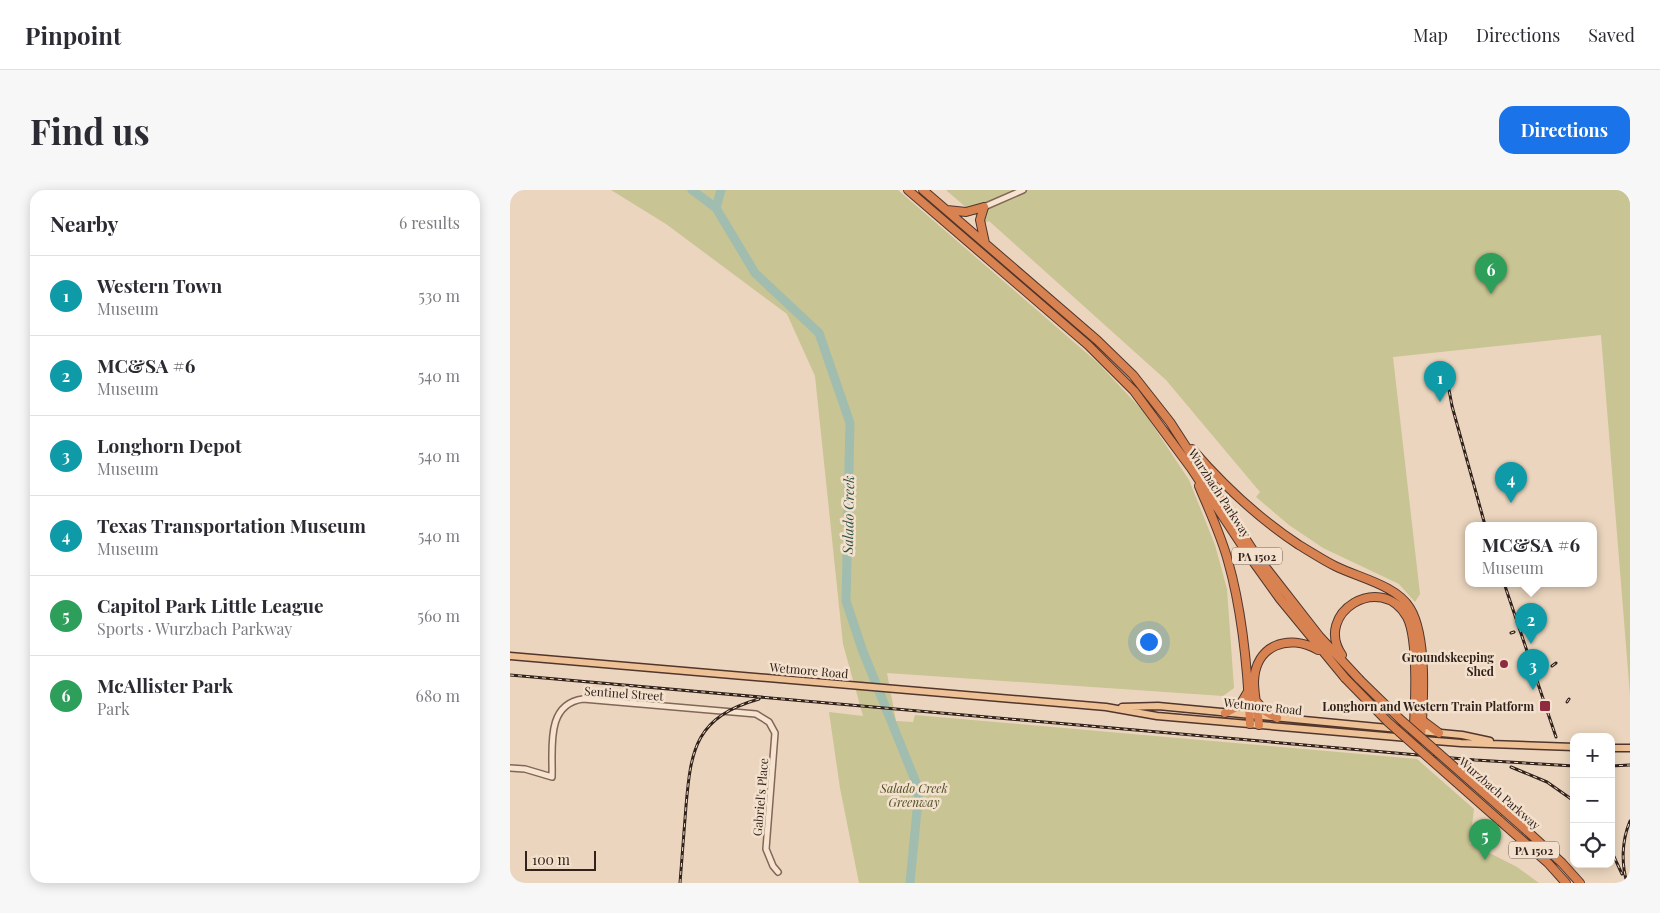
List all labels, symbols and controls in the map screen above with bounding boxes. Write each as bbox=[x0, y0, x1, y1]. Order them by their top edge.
text: Pinpoint bbox=[25, 19, 121, 51]
text: Map bbox=[1413, 23, 1448, 47]
text: Directions bbox=[1476, 23, 1560, 47]
text: Saved bbox=[1588, 23, 1635, 47]
button: Directions bbox=[1499, 106, 1630, 154]
text: Find us bbox=[30, 107, 150, 154]
text: Nearby bbox=[50, 209, 119, 237]
text: 6 results bbox=[399, 212, 460, 233]
pin: 6 bbox=[1475, 253, 1507, 294]
text: Western Town bbox=[97, 272, 222, 298]
text: 1 bbox=[63, 285, 69, 306]
text: 530 m bbox=[418, 285, 460, 306]
text: Museum bbox=[97, 298, 159, 319]
text: MC&SA #6 bbox=[97, 352, 195, 378]
pin: 1 bbox=[1424, 361, 1456, 402]
text: 2 bbox=[62, 365, 70, 386]
text: 540 m bbox=[418, 365, 460, 386]
text: Museum bbox=[97, 378, 159, 399]
text: Longhorn Depot bbox=[97, 432, 242, 458]
text: 3 bbox=[62, 445, 70, 466]
text: 540 m bbox=[418, 445, 460, 466]
street label: Wurzbach Parkway bbox=[1185, 445, 1255, 540]
text: Museum bbox=[97, 458, 159, 479]
pin: 4 bbox=[1495, 462, 1527, 503]
water label: Salado Creek bbox=[838, 476, 858, 555]
text: Texas Transportation Museum bbox=[97, 512, 366, 538]
popup bbox=[1465, 522, 1597, 587]
text: 4 bbox=[62, 525, 70, 546]
text: 540 m bbox=[418, 525, 460, 546]
text: MC&SA #6 bbox=[1482, 531, 1580, 557]
text: Museum bbox=[97, 538, 159, 559]
road number: PA 1502 bbox=[1232, 548, 1282, 564]
text: Museum bbox=[1482, 557, 1544, 578]
text: Capitol Park Little League bbox=[97, 592, 324, 618]
pin: 2 bbox=[1515, 603, 1547, 644]
text: 5 bbox=[62, 605, 70, 626]
text: 560 m bbox=[417, 605, 460, 626]
text: Sports · Wurzbach Parkway bbox=[97, 618, 292, 639]
your location bbox=[1136, 629, 1162, 655]
place label: Groundskeeping Shed bbox=[1402, 649, 1494, 679]
pin: 3 bbox=[1517, 649, 1549, 690]
street label: Wetmore Road bbox=[768, 658, 849, 681]
marker: Groundskeeping Shed bbox=[1498, 658, 1510, 670]
text: McAllister Park bbox=[97, 672, 233, 698]
street label: Sentinel Street bbox=[584, 682, 665, 704]
text: 6 bbox=[62, 685, 70, 706]
text: 680 m bbox=[416, 685, 460, 706]
street label: Wetmore Road bbox=[1222, 694, 1303, 718]
text: Park bbox=[97, 698, 130, 719]
place label: Longhorn and Western Train Platform bbox=[1322, 698, 1534, 714]
marker: Longhorn and Western Train Platform bbox=[1538, 699, 1552, 713]
map controls bbox=[1570, 733, 1615, 868]
button: + bbox=[1570, 733, 1615, 778]
street label: Wurzbach Parkway bbox=[1455, 753, 1544, 833]
street label: Gabriel's Place bbox=[749, 757, 771, 837]
button: − bbox=[1570, 778, 1615, 823]
park label: Salado Creek Greenway bbox=[879, 780, 948, 810]
pin: 5 bbox=[1469, 819, 1501, 860]
button: locate bbox=[1570, 823, 1615, 868]
road number: PA 1502 bbox=[1509, 842, 1559, 858]
scale bar bbox=[525, 848, 596, 871]
text: 100 m bbox=[532, 850, 570, 869]

